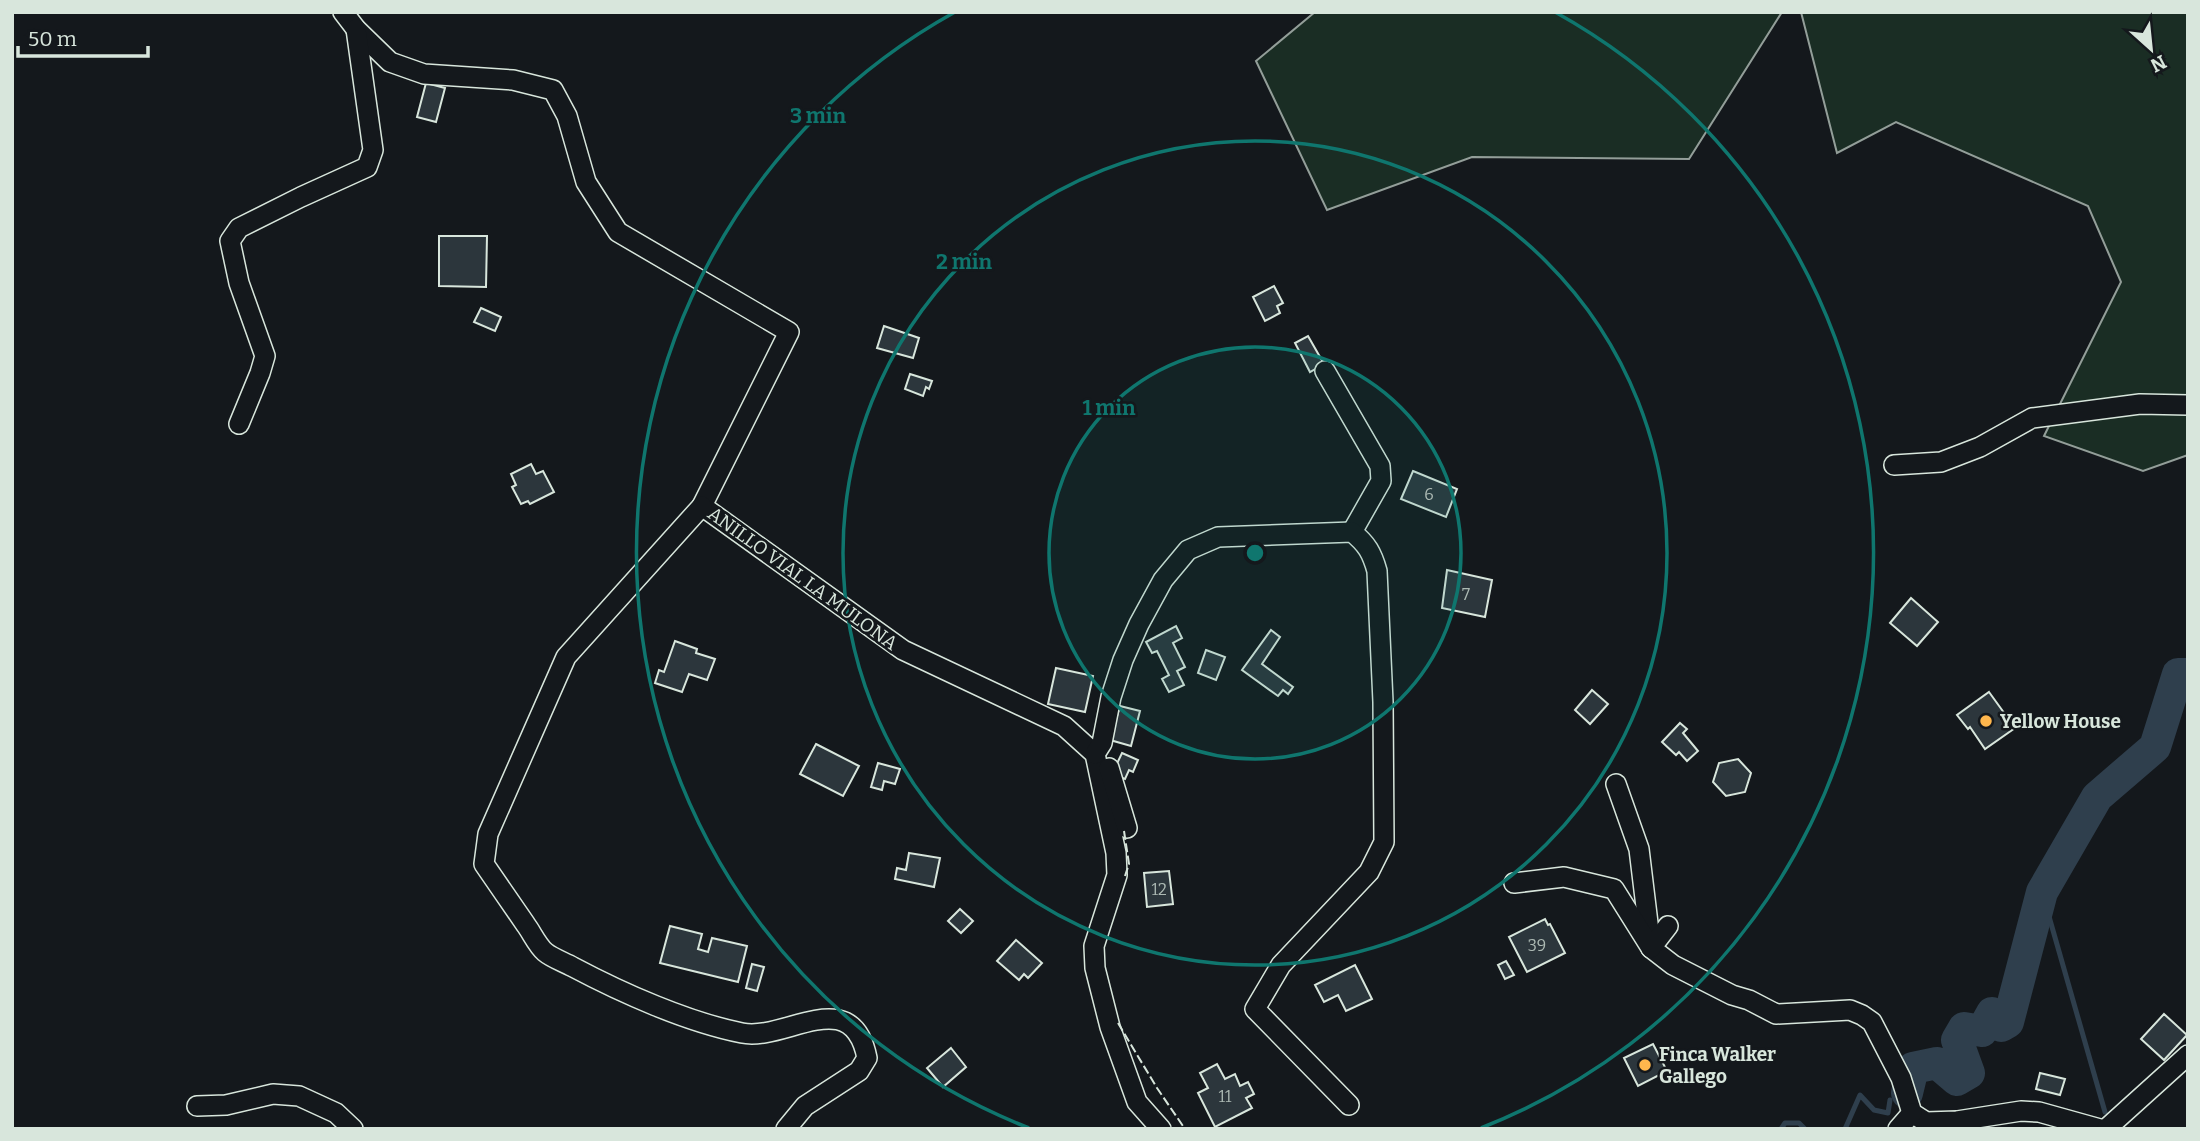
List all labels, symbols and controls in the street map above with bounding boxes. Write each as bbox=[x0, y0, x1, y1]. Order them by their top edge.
scale bar bbox=[18, 14, 147, 58]
north arrow bbox=[2116, 14, 2186, 84]
text: 50 m bbox=[28, 26, 77, 52]
text: N bbox=[2146, 50, 2170, 77]
text: 3 min bbox=[790, 103, 847, 129]
text: 2 min bbox=[936, 249, 992, 275]
text: 1 min bbox=[1082, 395, 1136, 421]
house number: 6 bbox=[1424, 485, 1434, 504]
street label: ANILLO VIAL LA MULONA bbox=[703, 502, 903, 655]
centre of rings bbox=[1243, 541, 1267, 565]
house number: 7 bbox=[1462, 585, 1470, 604]
place label: Yellow House bbox=[2000, 710, 2121, 733]
marker: Yellow House bbox=[1978, 713, 1994, 729]
house number: 12 bbox=[1151, 880, 1167, 899]
house number: 39 bbox=[1528, 936, 1546, 955]
place label: Finca Walker Gallego bbox=[1659, 1043, 1776, 1088]
marker: Finca Walker Gallego bbox=[1637, 1057, 1653, 1073]
house number: 11 bbox=[1219, 1087, 1232, 1106]

